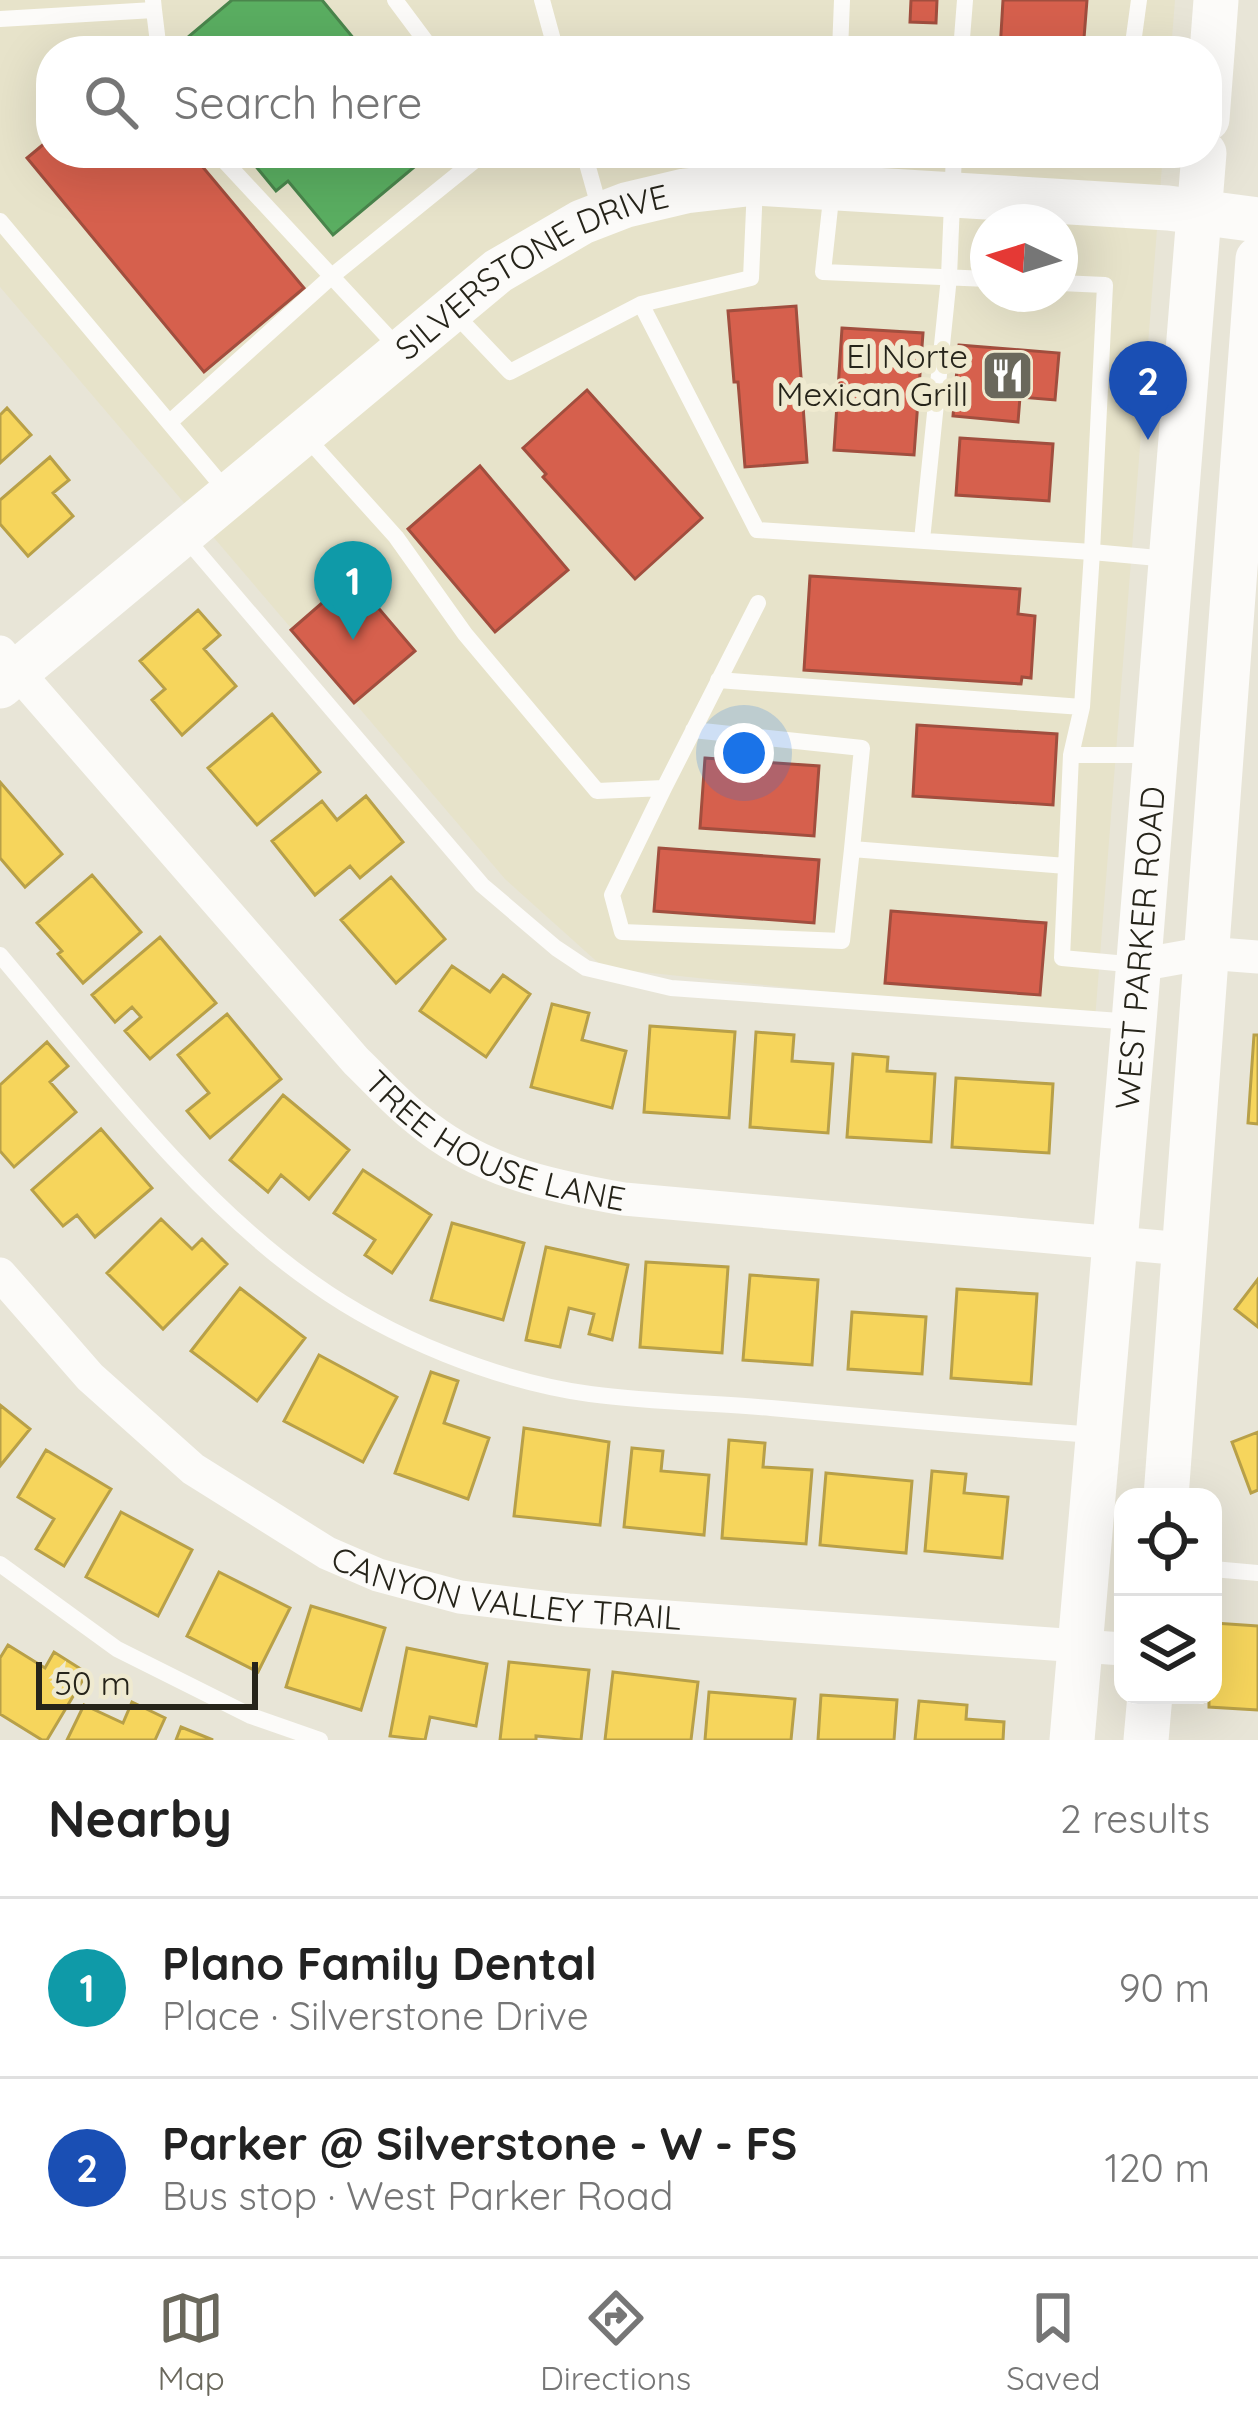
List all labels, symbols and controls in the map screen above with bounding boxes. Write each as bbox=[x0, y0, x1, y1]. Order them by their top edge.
search box bbox=[36, 36, 1222, 168]
icon: search bbox=[78, 69, 144, 135]
text: Search here bbox=[174, 74, 422, 130]
street label: SILVERSTONE DRIVE bbox=[386, 175, 672, 368]
north arrow bbox=[970, 204, 1078, 312]
place label: El Norte Mexican Grill bbox=[776, 335, 968, 414]
pin: 2 bbox=[1109, 341, 1187, 440]
restaurant icon: El Norte Mexican Grill bbox=[979, 347, 1035, 403]
pin: 1 bbox=[314, 541, 392, 640]
your location bbox=[714, 723, 774, 783]
street label: WEST PARKER ROAD bbox=[1106, 785, 1173, 1111]
street label: TREE HOUSE LANE bbox=[357, 1061, 629, 1219]
map controls bbox=[1114, 1488, 1222, 1704]
button: locate bbox=[1114, 1488, 1222, 1596]
street label: CANYON VALLEY TRAIL bbox=[326, 1537, 683, 1638]
button: layers bbox=[1114, 1596, 1222, 1704]
scale bar bbox=[36, 1656, 258, 1709]
text: 50 m bbox=[54, 1662, 131, 1703]
text: Nearby bbox=[48, 1786, 232, 1850]
text: 2 results bbox=[1060, 1794, 1210, 1843]
text: Plano Family Dental bbox=[162, 1935, 597, 1991]
text: 1 bbox=[79, 1963, 95, 2012]
text: 90 m bbox=[1119, 1963, 1210, 2012]
text: Place · Silverstone Drive bbox=[162, 1991, 589, 2040]
text: Parker @ Silverstone - W - FS bbox=[162, 2115, 797, 2171]
text: 2 bbox=[76, 2143, 98, 2192]
text: 120 m bbox=[1105, 2143, 1210, 2192]
text: Bus stop · West Parker Road bbox=[162, 2171, 673, 2220]
tab: Map bbox=[158, 2285, 225, 2398]
tab: Directions bbox=[540, 2285, 691, 2398]
tab: Saved bbox=[1006, 2285, 1100, 2398]

